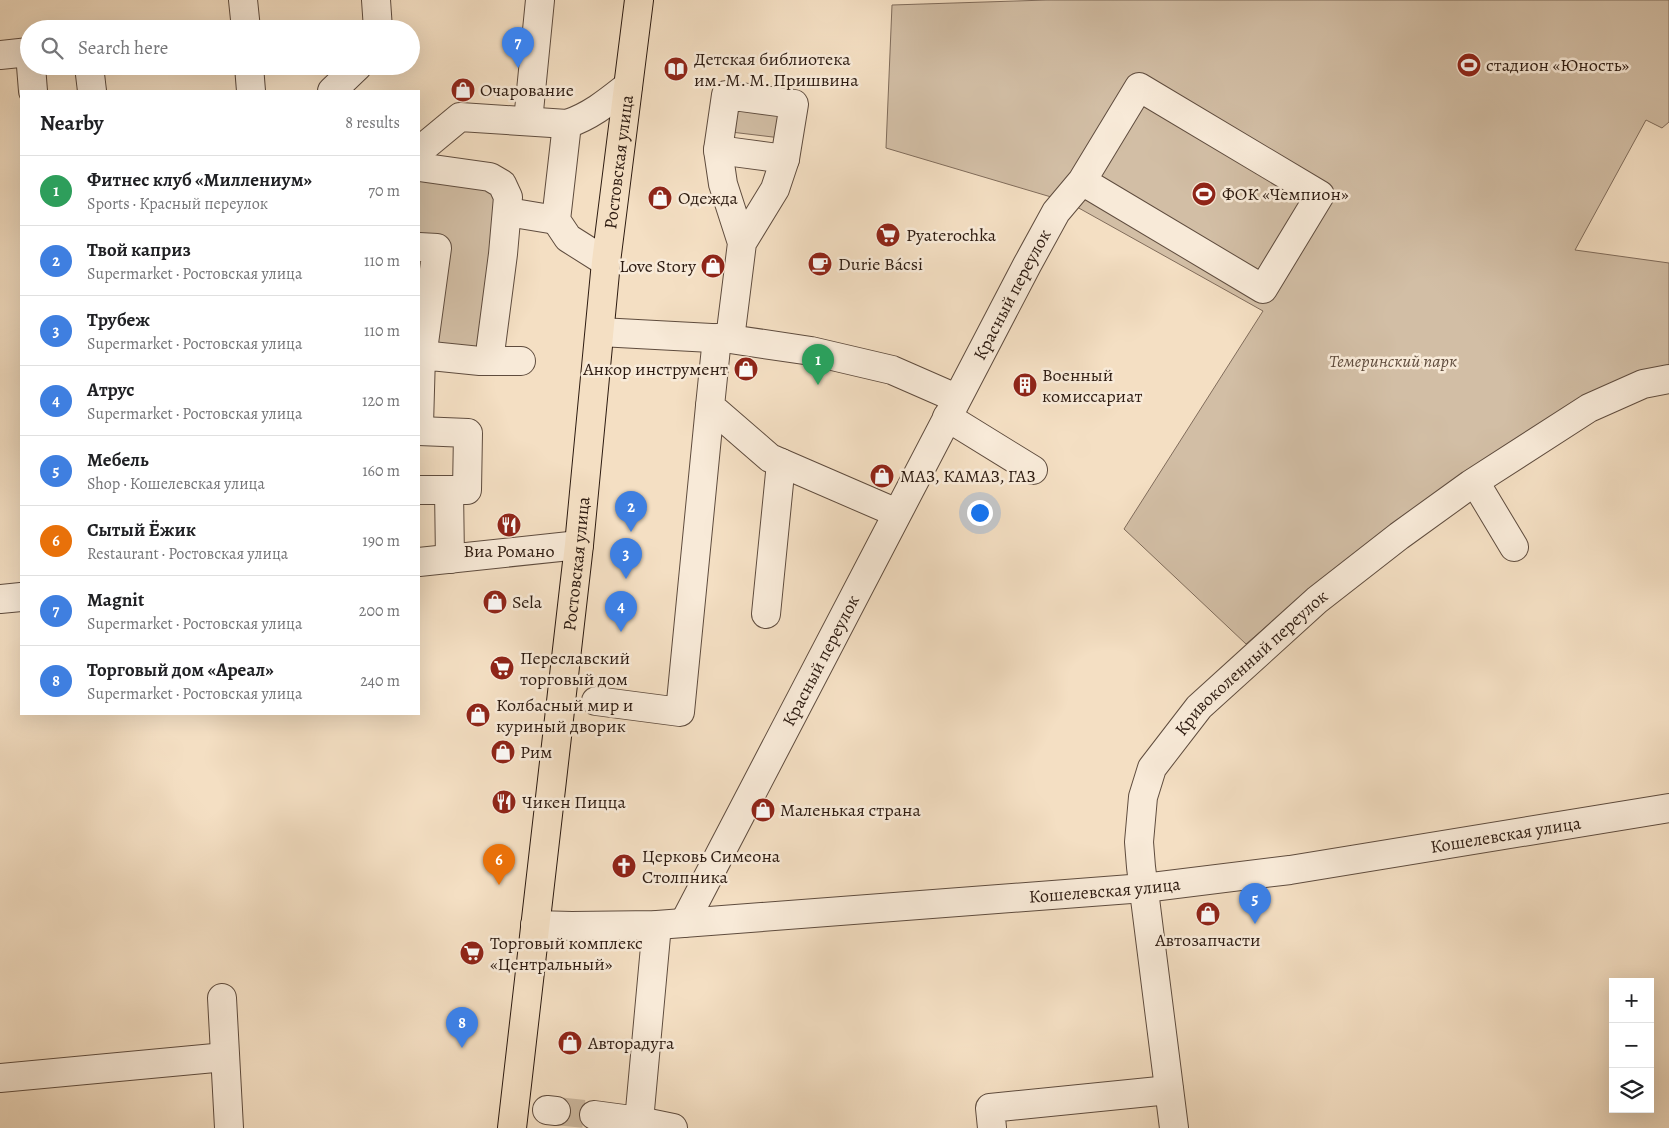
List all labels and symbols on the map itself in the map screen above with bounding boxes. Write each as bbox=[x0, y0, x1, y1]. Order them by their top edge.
pin: 7 bbox=[502, 27, 534, 68]
place label: Детская библиотека им. М. М. Пришвина bbox=[694, 47, 859, 92]
sports icon: стадион «Юность» bbox=[1456, 52, 1482, 78]
place label: стадион «Юность» bbox=[1486, 53, 1630, 77]
library icon: Детская библиотека им. М. М. Пришвина bbox=[663, 56, 689, 82]
shop icon: Очарование bbox=[450, 77, 476, 103]
place label: Очарование bbox=[480, 78, 574, 102]
street label: Ростовская улица bbox=[598, 93, 639, 230]
sports icon: ФОК «Чемпион» bbox=[1191, 181, 1217, 207]
place label: ФОК «Чемпион» bbox=[1222, 182, 1349, 206]
shop icon: Одежда bbox=[647, 185, 673, 211]
place label: Одежда bbox=[678, 186, 739, 210]
supermarket icon: Pyaterochka bbox=[875, 222, 901, 248]
place label: Pyaterochka bbox=[906, 223, 997, 247]
street label: Красный переулок bbox=[968, 225, 1056, 364]
cafe icon: Durie Bácsi bbox=[807, 251, 833, 277]
place label: Durie Bácsi bbox=[838, 252, 923, 276]
shop icon: Love Story bbox=[700, 253, 726, 279]
place label: Love Story bbox=[619, 254, 697, 278]
pin: 1 bbox=[802, 344, 834, 385]
park label: Темеринский парк bbox=[1329, 349, 1457, 373]
shop icon: Анкор инструмент bbox=[733, 356, 759, 382]
place label: Анкор инструмент bbox=[582, 357, 728, 381]
place label: Военный комиссариат bbox=[1042, 363, 1142, 408]
building icon: Военный комиссариат bbox=[1012, 372, 1038, 398]
shop icon: МАЗ, КАМАЗ, ГАЗ bbox=[869, 463, 895, 489]
place label: МАЗ, КАМАЗ, ГАЗ bbox=[900, 464, 1036, 488]
pin: 2 bbox=[615, 491, 647, 532]
street label: Ростовская улица bbox=[557, 495, 596, 632]
your location bbox=[967, 500, 993, 526]
restaurant icon: Виа Романо bbox=[496, 512, 522, 538]
pin: 3 bbox=[610, 538, 642, 579]
place label: Виа Романо bbox=[463, 539, 555, 563]
street label: Кривоколенный переулок bbox=[1169, 584, 1333, 741]
shop icon: Sela bbox=[482, 589, 508, 615]
place label: Sela bbox=[512, 590, 543, 614]
pin: 4 bbox=[605, 591, 637, 632]
street label: Красный переулок bbox=[777, 591, 865, 730]
place label: Переславский торговый дом bbox=[520, 646, 630, 691]
supermarket icon: Переславский торговый дом bbox=[489, 655, 515, 681]
place label: Колбасный мир и куриный дворик bbox=[496, 693, 633, 738]
shop icon: Колбасный мир и куриный дворик bbox=[465, 702, 491, 728]
shop icon: Рим bbox=[490, 739, 516, 765]
place label: Рим bbox=[520, 740, 552, 764]
restaurant icon: Чикен Пицца bbox=[491, 789, 517, 815]
place label: Чикен Пицца bbox=[522, 790, 627, 814]
shop icon: Маленькая страна bbox=[750, 797, 776, 823]
place label: Маленькая страна bbox=[780, 798, 921, 822]
street label: Кошелевская улица bbox=[1429, 810, 1583, 859]
pin: 6 bbox=[483, 844, 515, 885]
place label: Церковь Симеона Столпника bbox=[642, 844, 781, 889]
church icon: Церковь Симеона Столпника bbox=[611, 853, 637, 879]
street label: Кошелевская улица bbox=[1028, 872, 1183, 909]
pin: 5 bbox=[1239, 883, 1271, 924]
shop icon: Автозапчасти bbox=[1195, 901, 1221, 927]
place label: Автозапчасти bbox=[1154, 928, 1261, 952]
place label: Торговый комплекс «Центральный» bbox=[490, 931, 643, 976]
supermarket icon: Торговый комплекс «Центральный» bbox=[459, 940, 485, 966]
pin: 8 bbox=[446, 1007, 478, 1048]
shop icon: Авторадуга bbox=[557, 1030, 583, 1056]
place label: Авторадуга bbox=[587, 1031, 675, 1055]

